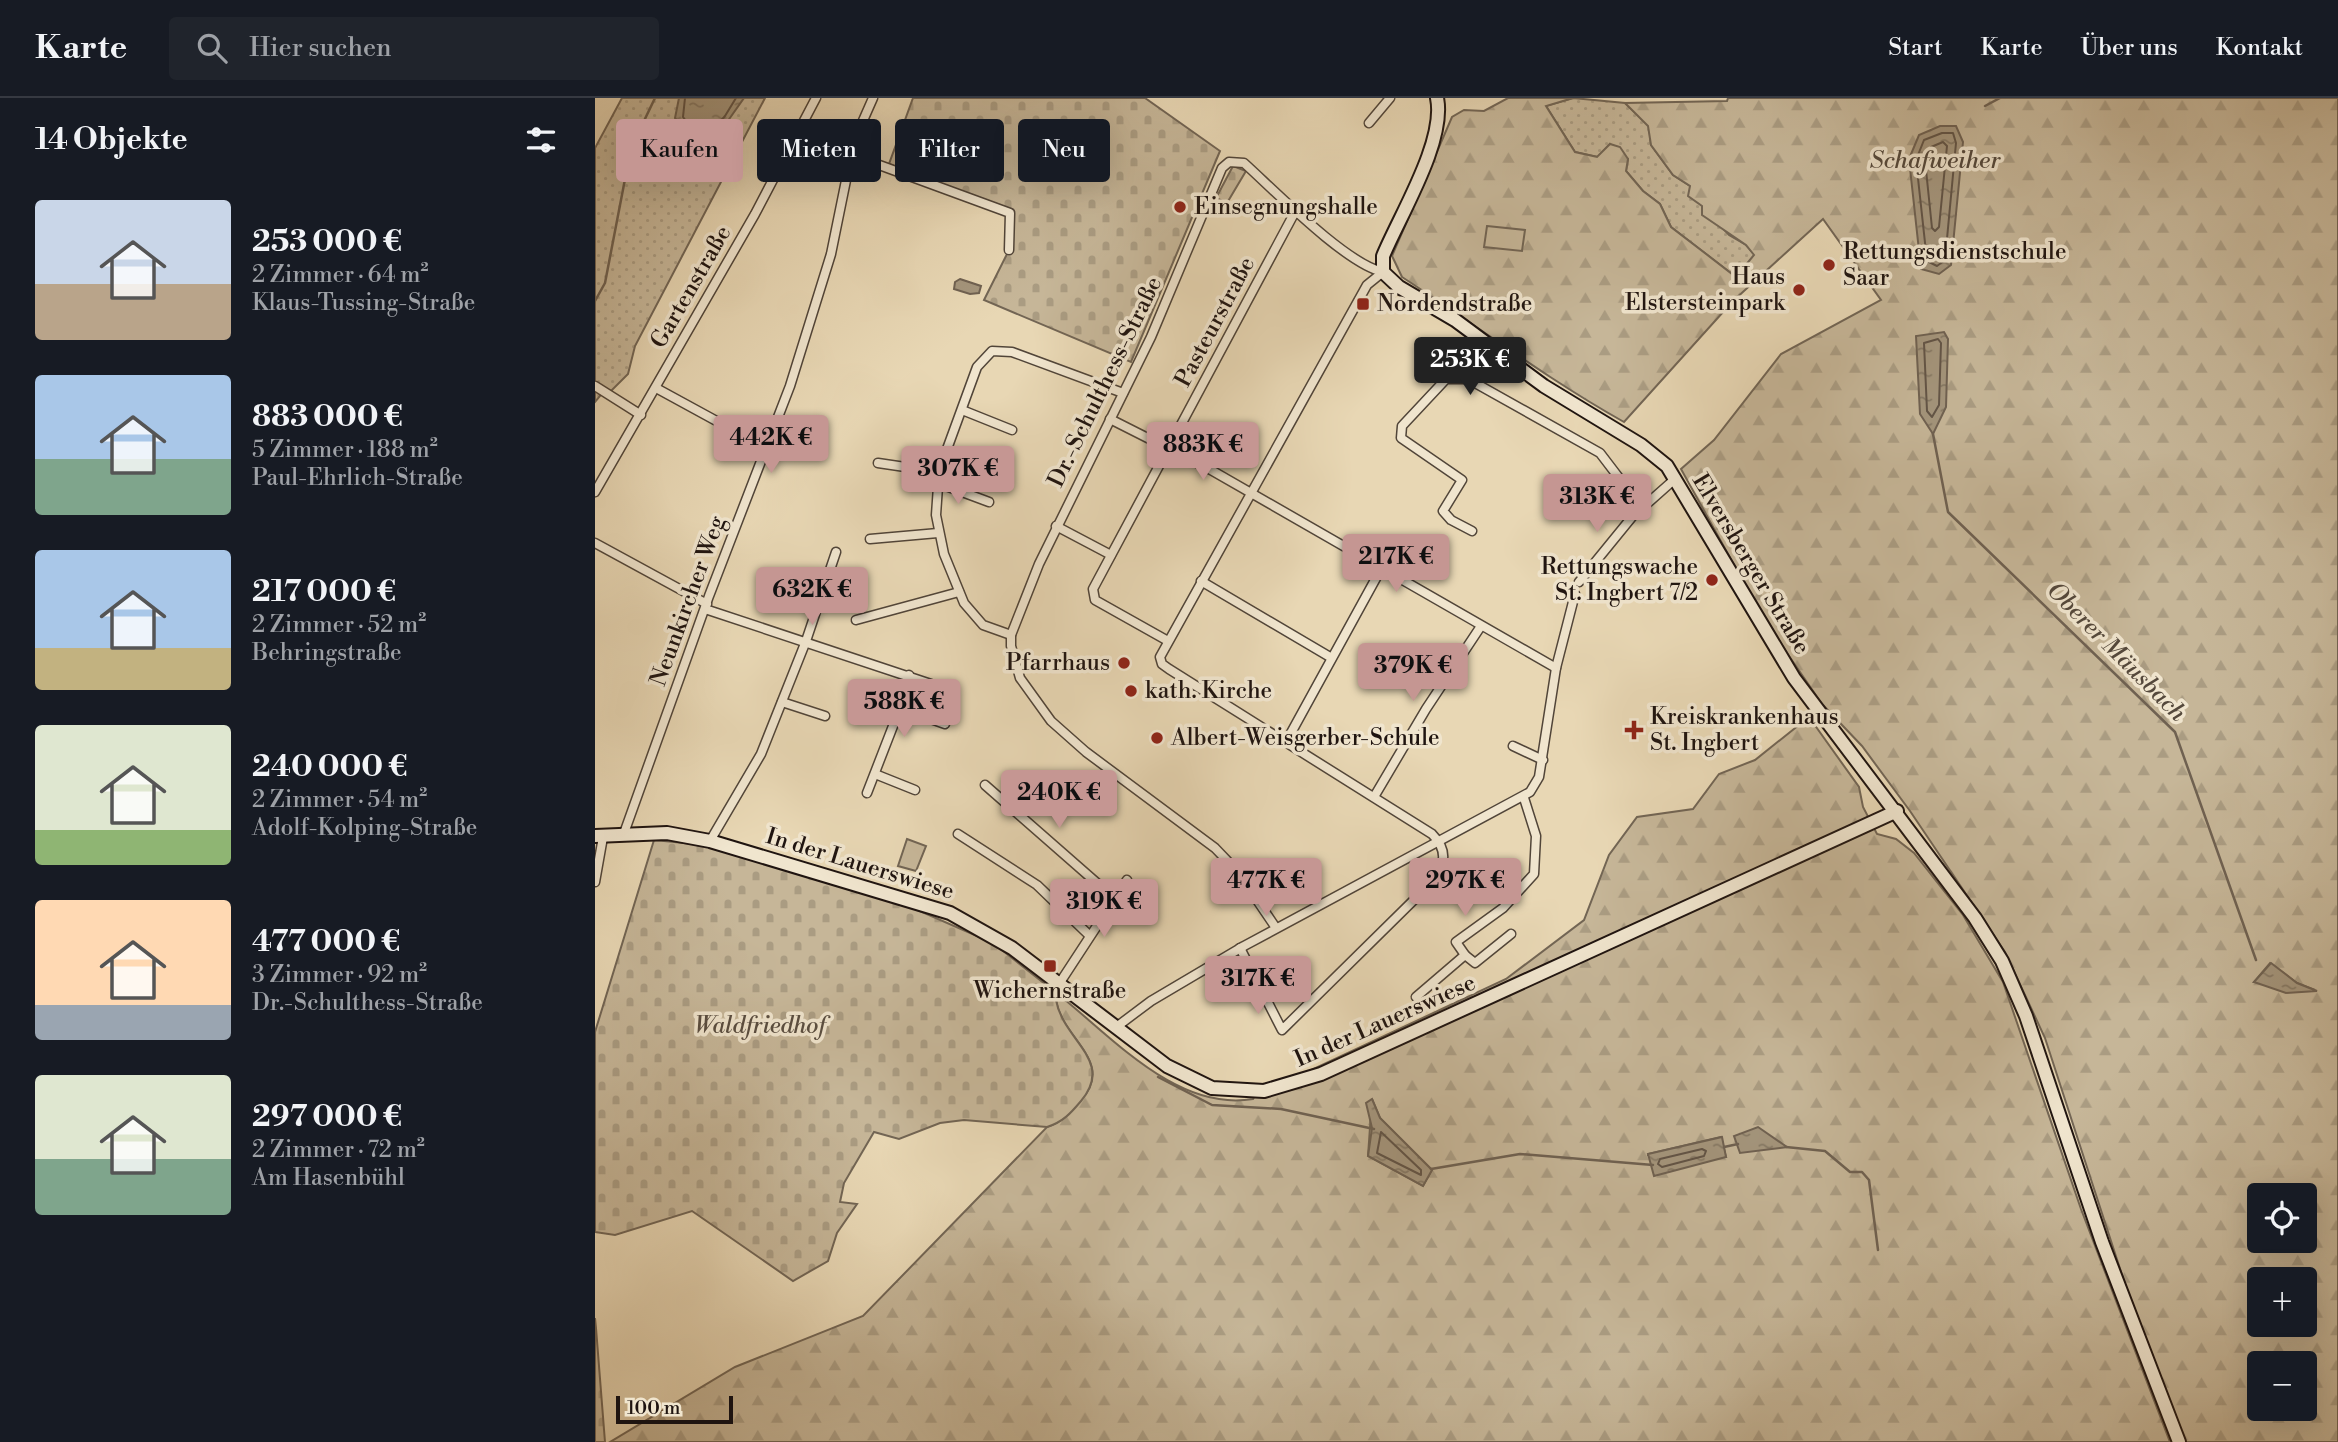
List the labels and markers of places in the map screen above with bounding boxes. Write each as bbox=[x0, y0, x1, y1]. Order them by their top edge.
place label: Einsegnungshalle bbox=[1194, 193, 1378, 221]
marker: Einsegnungshalle bbox=[1172, 199, 1188, 215]
place label: Rettungsdienstschule Saar bbox=[1843, 238, 2067, 292]
marker: Rettungsdienstschule Saar bbox=[1821, 257, 1837, 273]
place label: Haus Elstersteinpark bbox=[1625, 263, 1786, 317]
marker: Haus Elstersteinpark bbox=[1791, 282, 1807, 298]
place label: Nordendstraße bbox=[1377, 290, 1532, 318]
marker: Nordendstraße bbox=[1355, 296, 1371, 312]
pin: 253K € bbox=[1413, 338, 1527, 397]
pin: 442K € bbox=[714, 416, 828, 475]
pin: 883K € bbox=[1146, 422, 1260, 482]
pin: 307K € bbox=[901, 446, 1015, 506]
pin: 313K € bbox=[1540, 474, 1654, 534]
pin: 217K € bbox=[1339, 534, 1453, 594]
place label: Rettungswache St. Ingbert 7/2 bbox=[1541, 553, 1698, 607]
pin: 632K € bbox=[755, 568, 869, 627]
marker: Rettungswache St. Ingbert 7/2 bbox=[1704, 572, 1720, 588]
pin: 379K € bbox=[1356, 644, 1470, 703]
place label: Pfarrhaus bbox=[1006, 649, 1110, 677]
marker: Pfarrhaus bbox=[1116, 655, 1132, 671]
place label: kath. Kirche bbox=[1145, 677, 1272, 705]
pin: 588K € bbox=[847, 680, 961, 739]
marker: kath. Kirche bbox=[1123, 683, 1139, 699]
place label: Kreiskrankenhaus St. Ingbert bbox=[1650, 703, 1839, 757]
marker: Kreiskrankenhaus St. Ingbert bbox=[1624, 720, 1644, 740]
place label: Albert-Weisgerber-Schule bbox=[1170, 724, 1440, 752]
marker: Albert-Weisgerber-Schule bbox=[1149, 730, 1165, 746]
pin: 240K € bbox=[1002, 770, 1116, 830]
pin: 477K € bbox=[1209, 858, 1323, 918]
pin: 297K € bbox=[1408, 858, 1522, 918]
pin: 319K € bbox=[1047, 880, 1161, 939]
pin: 317K € bbox=[1201, 956, 1315, 1016]
marker: Wichernstraße bbox=[1042, 958, 1058, 974]
place label: Wichernstraße bbox=[973, 977, 1126, 1005]

